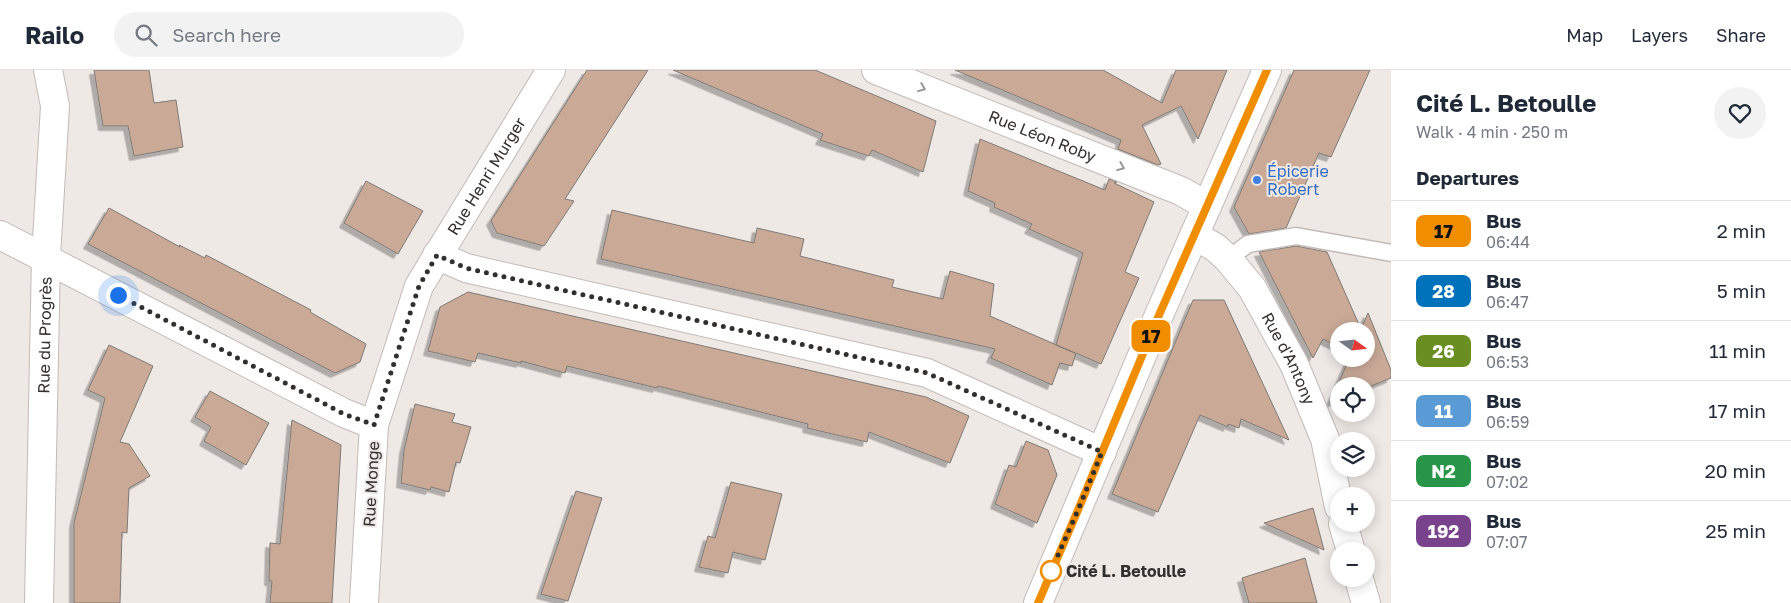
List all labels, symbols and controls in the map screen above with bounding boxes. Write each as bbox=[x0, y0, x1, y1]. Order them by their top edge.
search box bbox=[114, 12, 464, 57]
text: Railo bbox=[25, 20, 84, 49]
icon: search bbox=[132, 21, 160, 49]
text: Search here bbox=[172, 23, 281, 46]
text: Map bbox=[1566, 24, 1603, 46]
text: Layers bbox=[1631, 24, 1688, 46]
text: Share bbox=[1716, 24, 1766, 46]
one-way arrow bbox=[917, 82, 926, 92]
button: heart bbox=[1714, 87, 1766, 139]
text: Cité L. Betoulle bbox=[1416, 88, 1596, 117]
street label: Rue Léon Roby bbox=[986, 106, 1099, 166]
street label: Rue Henri Murger bbox=[443, 113, 530, 239]
text: Walk · 4 min · 250 m bbox=[1416, 122, 1568, 142]
place label: Épicerie Robert bbox=[1267, 161, 1329, 199]
one-way arrow bbox=[1117, 162, 1125, 172]
text: Departures bbox=[1416, 166, 1519, 189]
marker: Épicerie Robert bbox=[1251, 174, 1263, 186]
text: Bus bbox=[1486, 209, 1521, 232]
text: 2 min bbox=[1717, 219, 1766, 242]
text: 17 bbox=[1434, 220, 1453, 242]
text: 06:44 bbox=[1486, 232, 1530, 252]
text: Bus bbox=[1486, 269, 1521, 292]
street label: Rue du Progrès bbox=[33, 276, 56, 394]
text: 5 min bbox=[1717, 279, 1766, 302]
text: 28 bbox=[1432, 280, 1455, 302]
your location bbox=[106, 283, 131, 308]
text: 06:47 bbox=[1486, 292, 1529, 312]
street label: Rue d'Antony bbox=[1257, 309, 1320, 408]
line badge: 17 bbox=[1128, 320, 1174, 352]
north arrow bbox=[1330, 322, 1375, 368]
map controls bbox=[1330, 322, 1375, 587]
text: 17 bbox=[1141, 325, 1161, 347]
text: Bus bbox=[1486, 329, 1521, 352]
text: 11 min bbox=[1709, 339, 1766, 362]
text: 26 bbox=[1432, 340, 1455, 362]
text: 06:53 bbox=[1486, 352, 1529, 372]
button: locate bbox=[1330, 377, 1375, 422]
text: Bus bbox=[1486, 389, 1521, 412]
text: 17 min bbox=[1708, 399, 1766, 422]
text: 11 bbox=[1434, 400, 1453, 422]
text: 06:59 bbox=[1486, 412, 1529, 432]
button: layers bbox=[1330, 432, 1375, 477]
street label: Rue Monge bbox=[359, 441, 383, 527]
text: Bus bbox=[1486, 449, 1521, 472]
text: 20 min bbox=[1705, 459, 1766, 482]
text: N2 bbox=[1431, 460, 1456, 482]
text: 07:02 bbox=[1486, 472, 1528, 492]
button: + bbox=[1330, 487, 1375, 532]
text: Bus bbox=[1486, 509, 1521, 532]
text: 25 min bbox=[1706, 519, 1766, 542]
text: 192 bbox=[1428, 520, 1459, 542]
text: 07:07 bbox=[1486, 532, 1528, 552]
button: − bbox=[1330, 542, 1375, 587]
marker: Cité L. Betoulle bbox=[1040, 560, 1062, 582]
place label: Cité L. Betoulle bbox=[1066, 561, 1186, 581]

